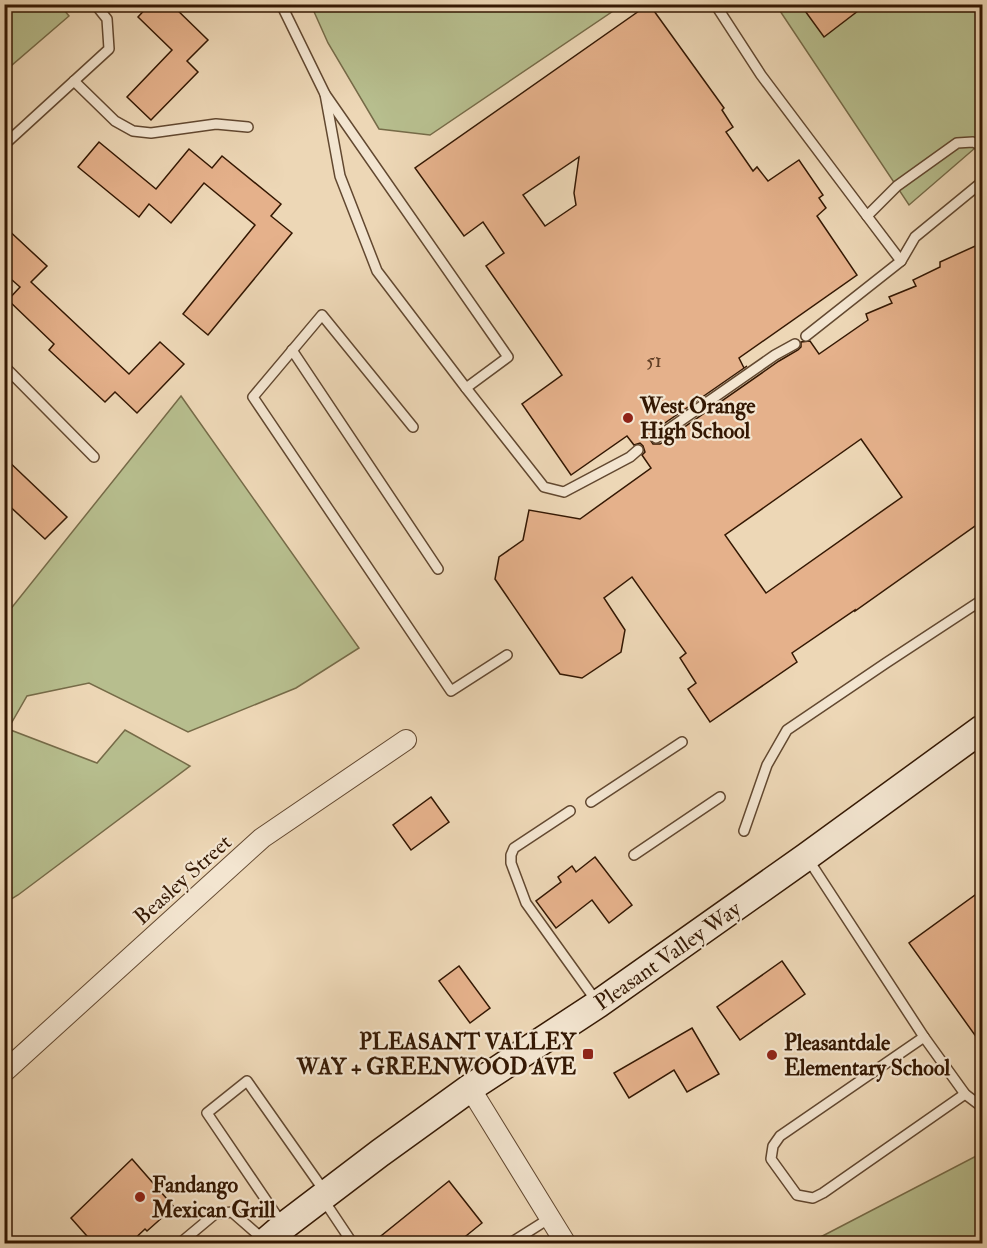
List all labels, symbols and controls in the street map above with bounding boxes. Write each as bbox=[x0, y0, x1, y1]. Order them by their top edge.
house number: 51 bbox=[646, 348, 662, 373]
place label: West Orange High School bbox=[639, 392, 756, 446]
marker: West Orange High School bbox=[621, 411, 635, 425]
street label: Beasley Street bbox=[128, 828, 237, 931]
street label: Pleasant Valley Way bbox=[589, 895, 747, 1017]
place label: PLEASANT VALLEY WAY + GREENWOOD AVE bbox=[296, 1028, 577, 1081]
place label: Pleasantdale Elementary School bbox=[784, 1029, 950, 1083]
marker: PLEASANT VALLEY WAY + GREENWOOD AVE bbox=[581, 1047, 595, 1061]
marker: Pleasantdale Elementary School bbox=[765, 1048, 779, 1062]
place label: Fandango Mexican Grill bbox=[151, 1171, 276, 1224]
marker: Fandango Mexican Grill bbox=[133, 1190, 147, 1204]

